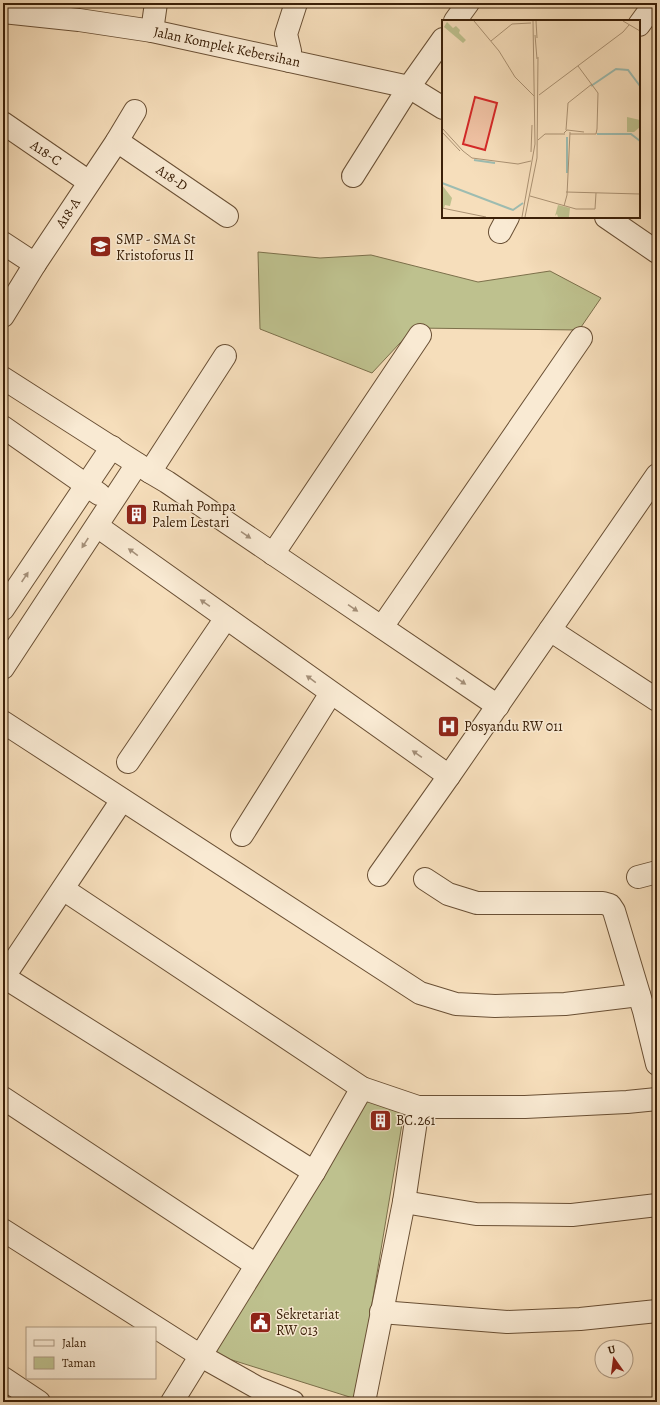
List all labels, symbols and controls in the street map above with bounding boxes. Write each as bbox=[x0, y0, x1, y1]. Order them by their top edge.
inset map bbox=[442, 20, 640, 218]
street label: Jalan Komplek Kebersihan bbox=[152, 22, 302, 72]
street label: A18-C bbox=[26, 135, 66, 170]
street label: A18-D bbox=[152, 160, 192, 196]
street label: A18-A bbox=[51, 193, 85, 233]
place label: SMP - SMA St Kristoforus II bbox=[116, 230, 196, 265]
school or university icon: SMP - SMA St Kristoforus II bbox=[88, 234, 114, 260]
place label: Rumah Pompa Palem Lestari bbox=[152, 497, 236, 532]
building icon: Rumah Pompa Palem Lestari bbox=[123, 501, 149, 527]
one-way arrow bbox=[241, 531, 251, 539]
one-way arrow bbox=[81, 538, 89, 548]
one-way arrow bbox=[128, 548, 139, 556]
one-way arrow bbox=[21, 572, 29, 582]
one-way arrow bbox=[200, 599, 210, 607]
one-way arrow bbox=[348, 604, 359, 612]
one-way arrow bbox=[306, 675, 316, 683]
one-way arrow bbox=[456, 677, 466, 685]
hospital icon: Posyandu RW 011 bbox=[436, 713, 462, 739]
place label: Posyandu RW 011 bbox=[464, 717, 563, 736]
one-way arrow bbox=[412, 750, 422, 758]
building icon: BC.261 bbox=[367, 1107, 393, 1133]
place label: BC.261 bbox=[396, 1111, 436, 1130]
place label: Sekretariat RW 013 bbox=[276, 1305, 340, 1340]
public building icon: Sekretariat RW 013 bbox=[248, 1309, 274, 1335]
legend bbox=[26, 1327, 156, 1379]
text: Jalan bbox=[62, 1335, 87, 1351]
north arrow bbox=[594, 1339, 634, 1379]
text: U bbox=[606, 1341, 618, 1358]
text: Taman bbox=[62, 1355, 96, 1371]

